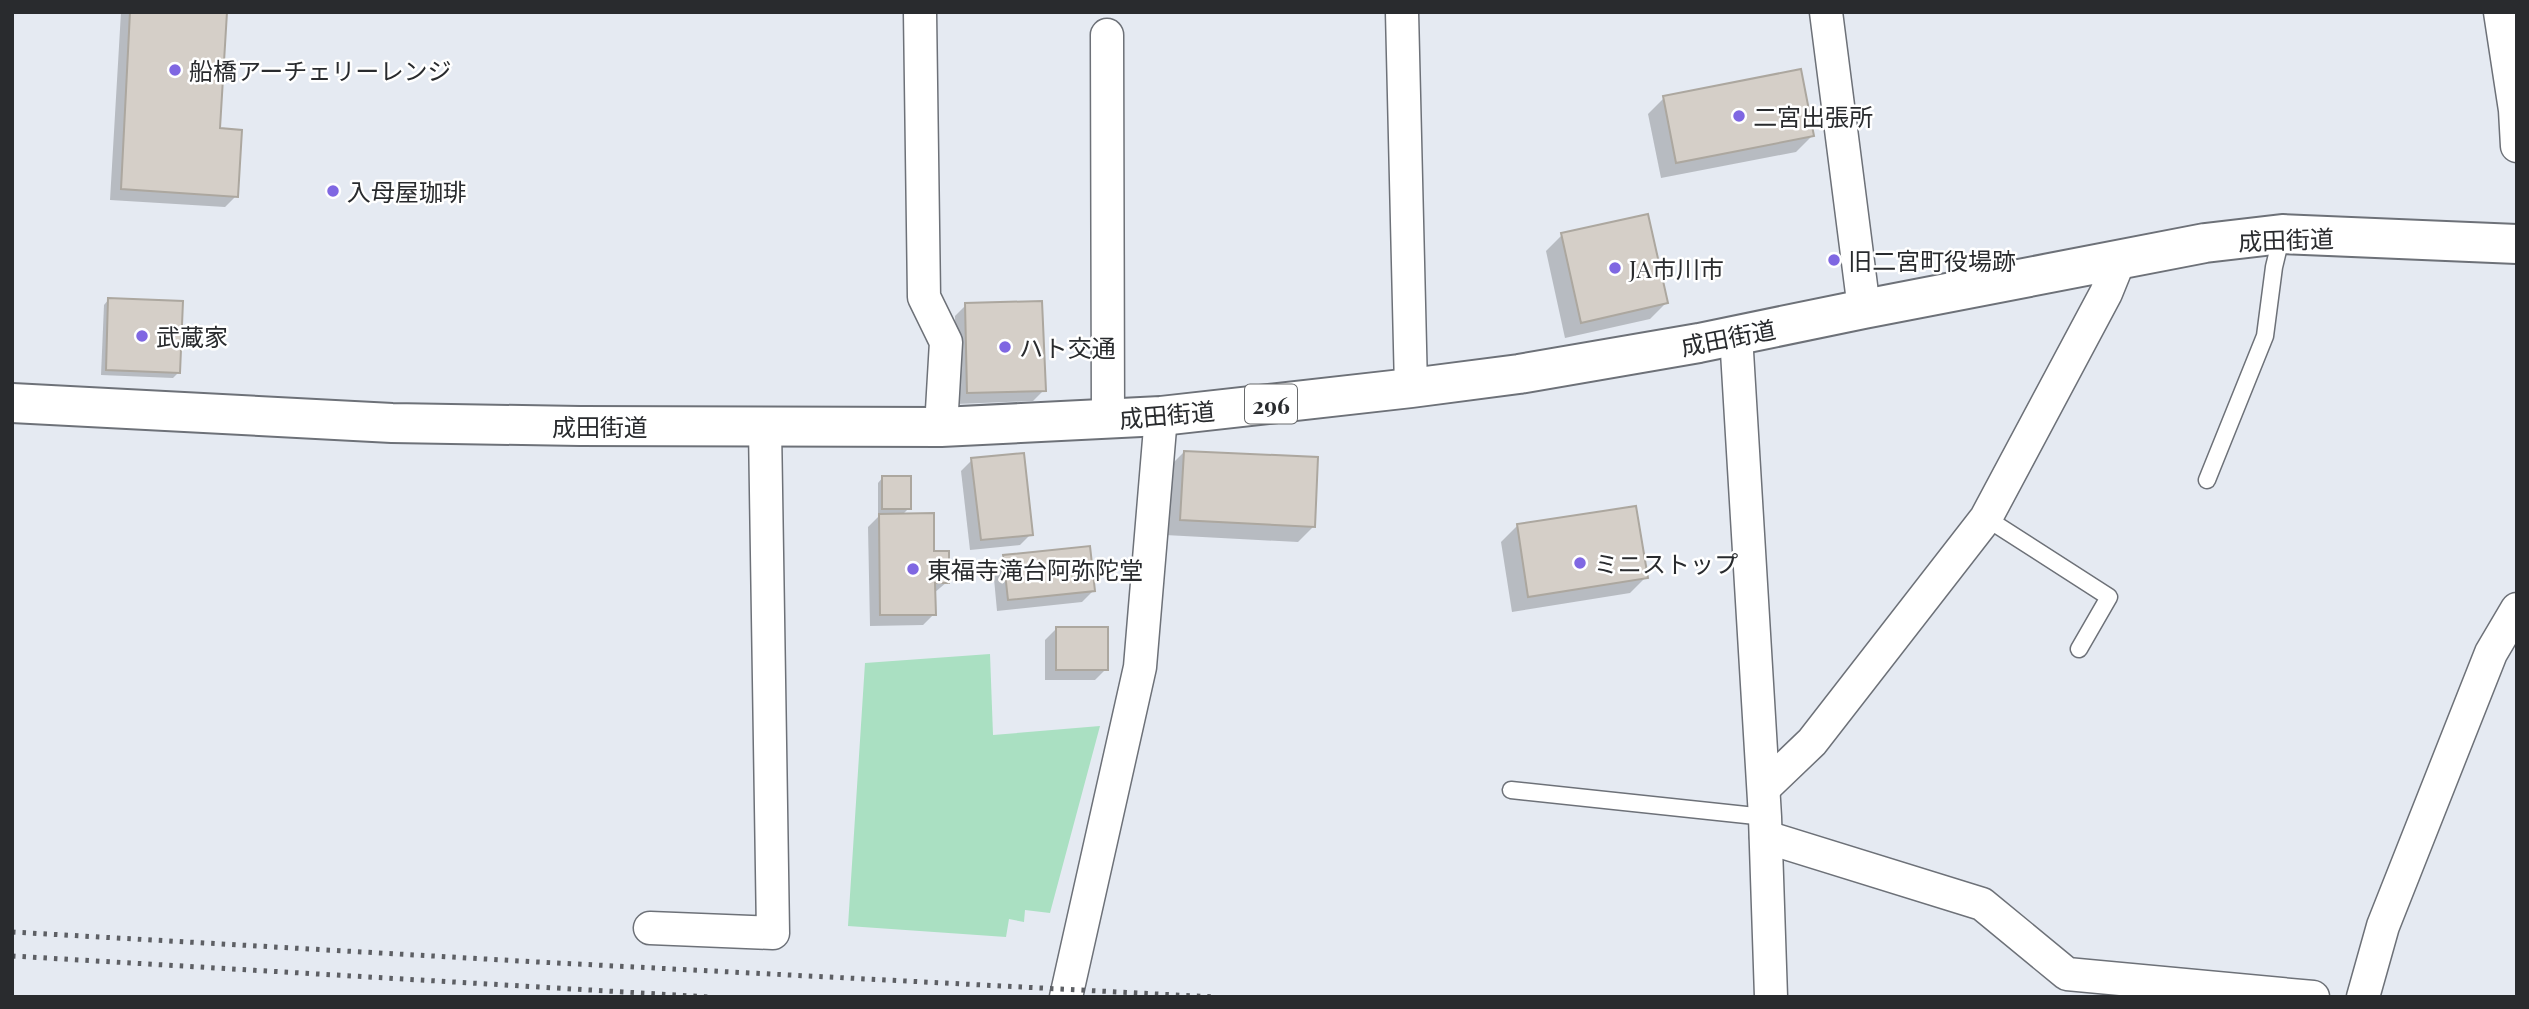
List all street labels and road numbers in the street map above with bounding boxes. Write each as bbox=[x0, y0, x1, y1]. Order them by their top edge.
street label: 成田街道 bbox=[2237, 221, 2335, 257]
street label: 成田街道 bbox=[1678, 312, 1778, 362]
road number: 296 bbox=[1245, 384, 1297, 424]
street label: 成田街道 bbox=[1118, 394, 1216, 434]
street label: 成田街道 bbox=[552, 410, 648, 442]

